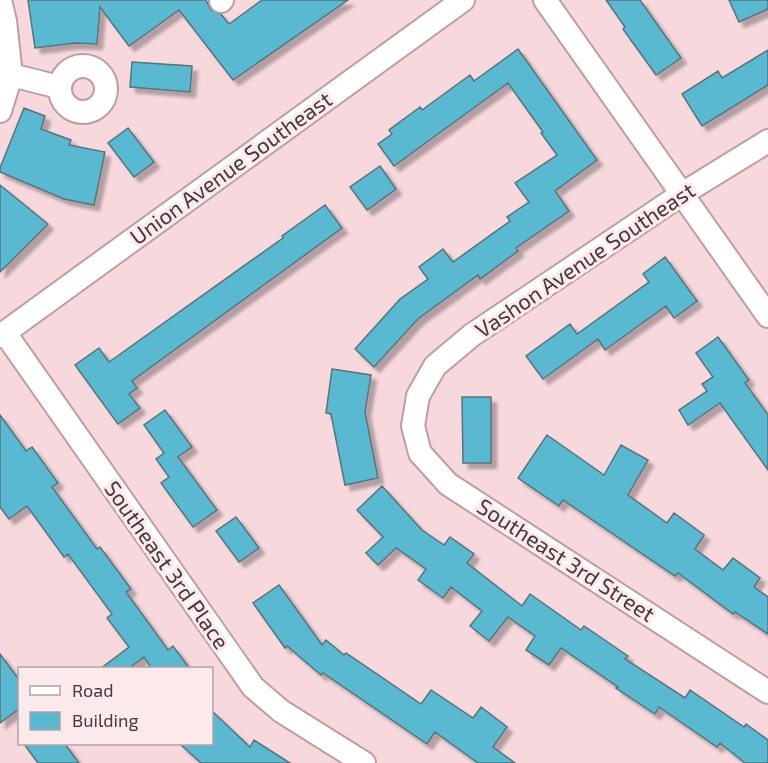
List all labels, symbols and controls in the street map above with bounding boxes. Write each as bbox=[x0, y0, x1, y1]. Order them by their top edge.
street label: Union Avenue Southeast bbox=[124, 85, 336, 249]
street label: Vashon Avenue Southeast bbox=[470, 176, 699, 342]
street label: Southeast 3rd Place bbox=[100, 475, 236, 653]
street label: Southeast 3rd Street bbox=[473, 492, 660, 626]
legend bbox=[18, 667, 213, 745]
text: Road bbox=[72, 679, 113, 701]
text: Building bbox=[72, 709, 139, 731]

